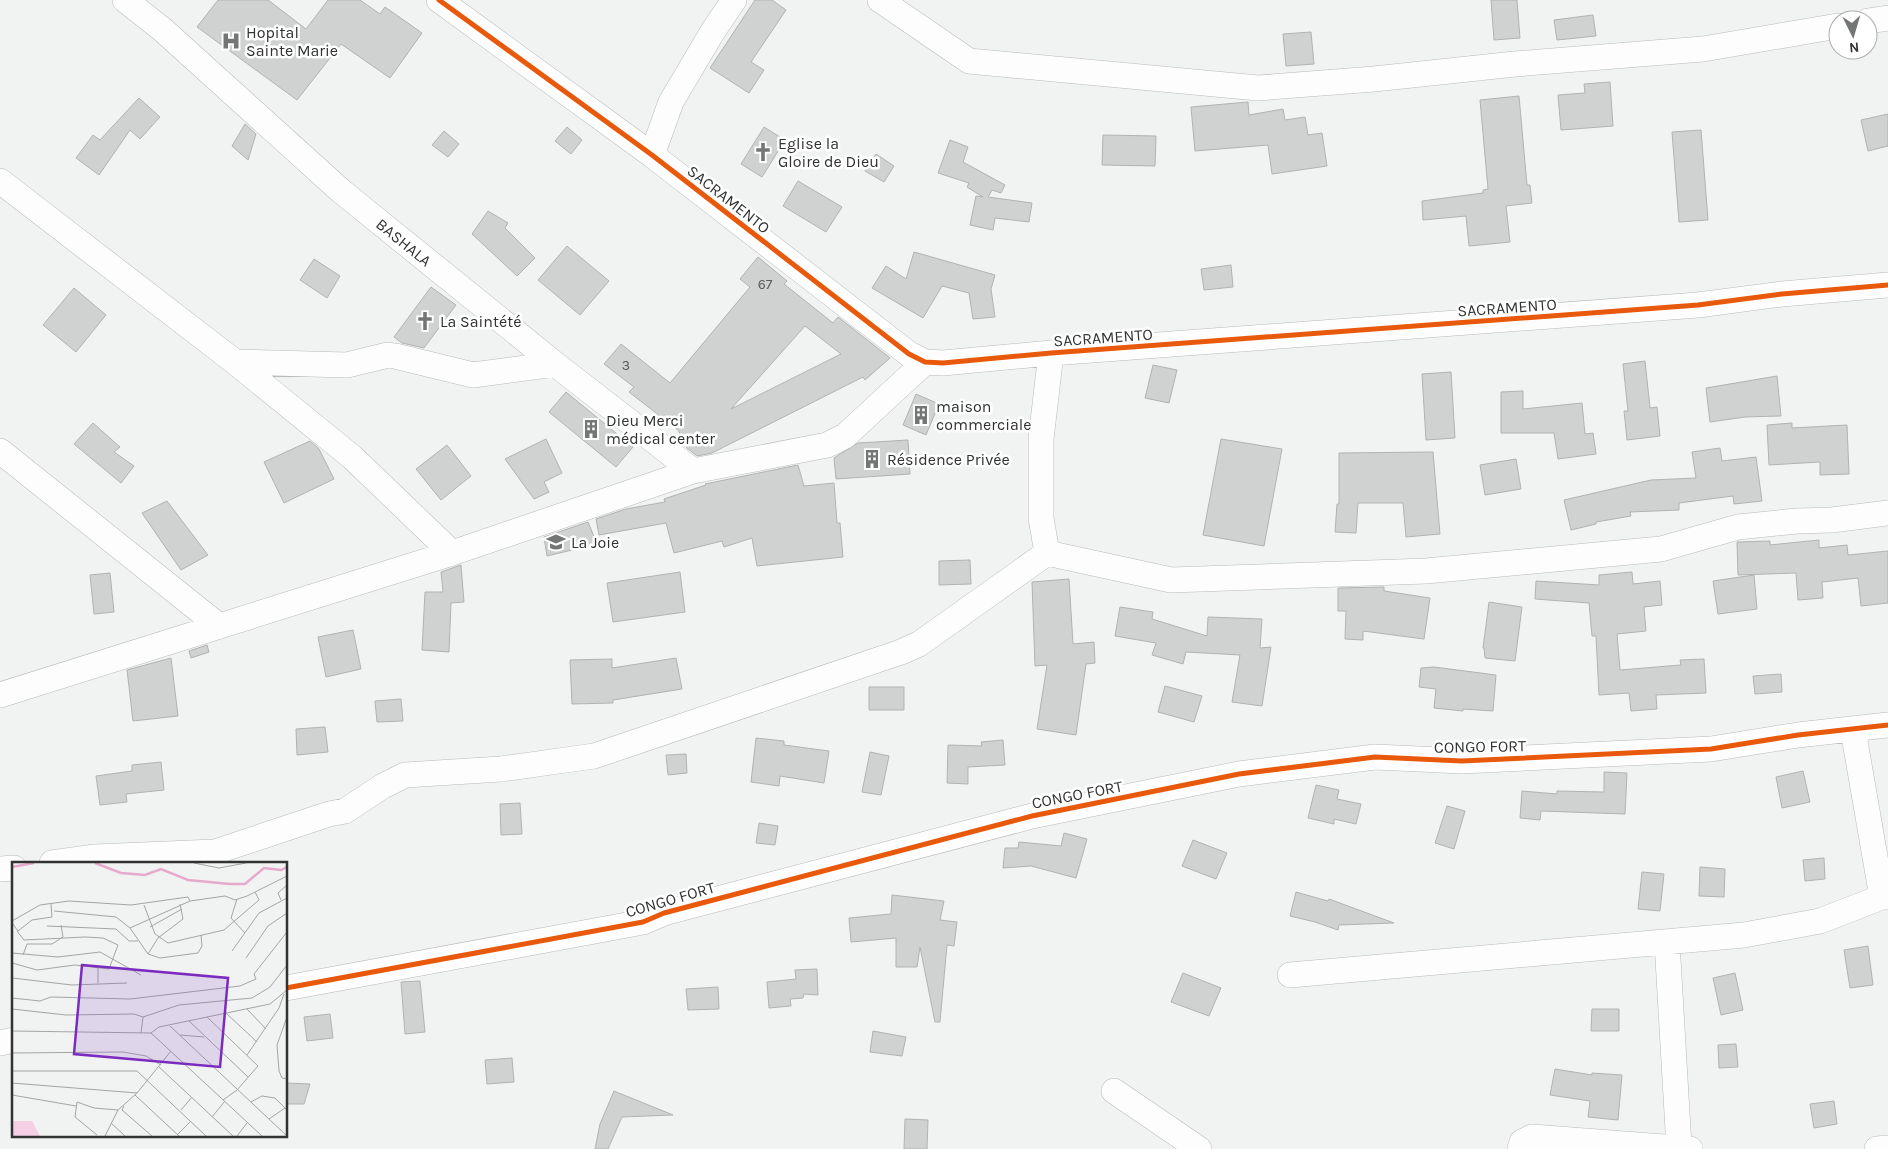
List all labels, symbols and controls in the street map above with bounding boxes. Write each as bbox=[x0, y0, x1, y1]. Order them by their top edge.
north arrow bbox=[1828, 10, 1878, 60]
place label: Hopital Sainte Marie bbox=[246, 23, 338, 60]
hospital icon: Hopital Sainte Marie bbox=[220, 30, 242, 52]
text: N bbox=[1848, 39, 1860, 56]
place label: Eglise la Gloire de Dieu bbox=[778, 134, 879, 171]
church icon: Eglise la Gloire de Dieu bbox=[752, 141, 774, 163]
street label: SACRAMENTO bbox=[684, 161, 774, 238]
street label: BASHALA bbox=[372, 214, 435, 270]
house number: 67 bbox=[758, 276, 773, 293]
street label: SACRAMENTO bbox=[1457, 295, 1557, 320]
church icon: La Saintété bbox=[414, 310, 436, 332]
place label: La Saintété bbox=[440, 312, 521, 331]
street label: SACRAMENTO bbox=[1053, 325, 1153, 350]
house number: 3 bbox=[622, 357, 630, 374]
place label: maison commerciale bbox=[936, 397, 1031, 434]
building icon: maison commerciale bbox=[910, 404, 932, 426]
place label: Dieu Merci médical center bbox=[606, 411, 715, 448]
building icon: Dieu Merci médical center bbox=[580, 418, 602, 440]
building icon: Résidence Privée bbox=[861, 448, 883, 470]
place label: Résidence Privée bbox=[887, 450, 1010, 469]
school or university icon: La Joie bbox=[545, 531, 567, 553]
place label: La Joie bbox=[571, 533, 619, 552]
street label: CONGO FORT bbox=[1434, 736, 1526, 757]
street label: CONGO FORT bbox=[1030, 776, 1124, 813]
inset map bbox=[12, 862, 288, 1136]
street label: CONGO FORT bbox=[623, 878, 717, 921]

